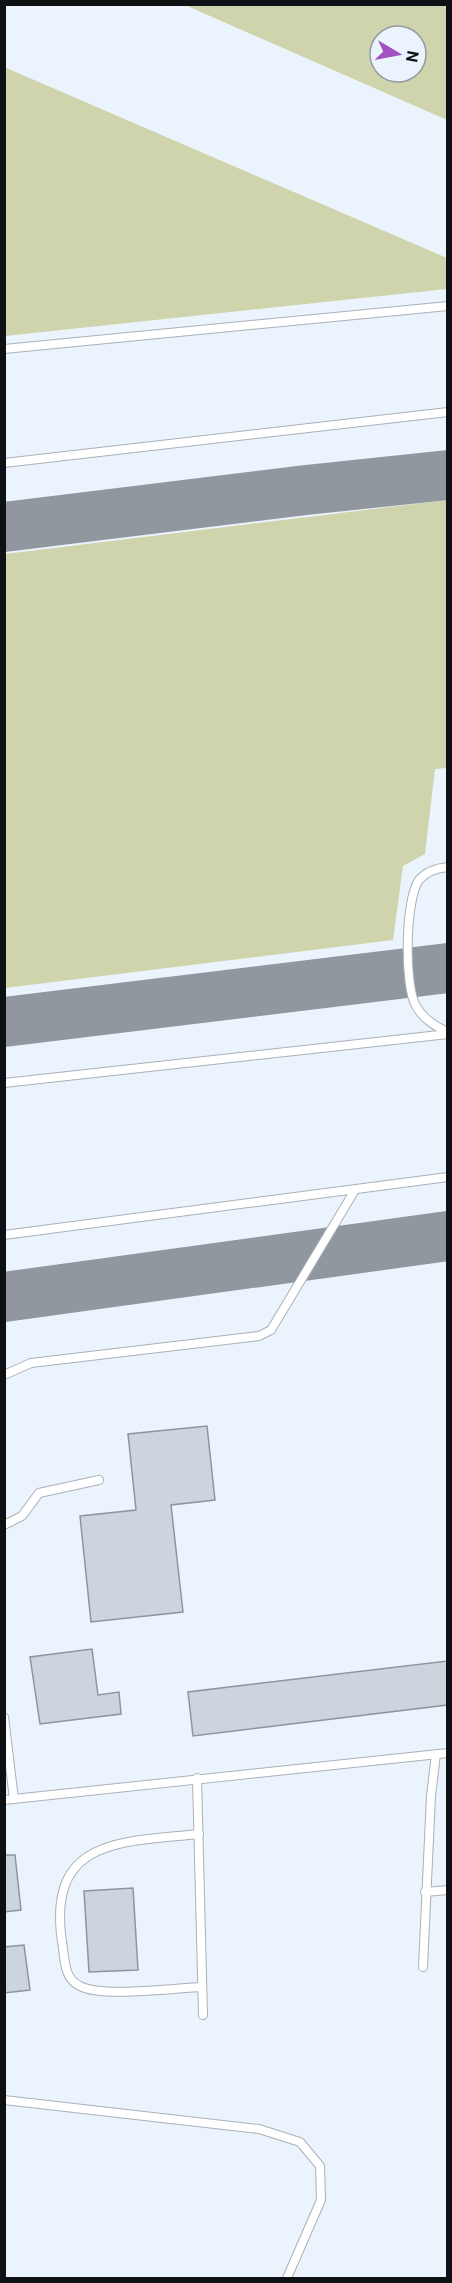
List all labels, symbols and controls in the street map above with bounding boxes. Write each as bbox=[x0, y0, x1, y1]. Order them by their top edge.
north arrow bbox=[368, 24, 428, 84]
text: N bbox=[402, 49, 423, 64]

